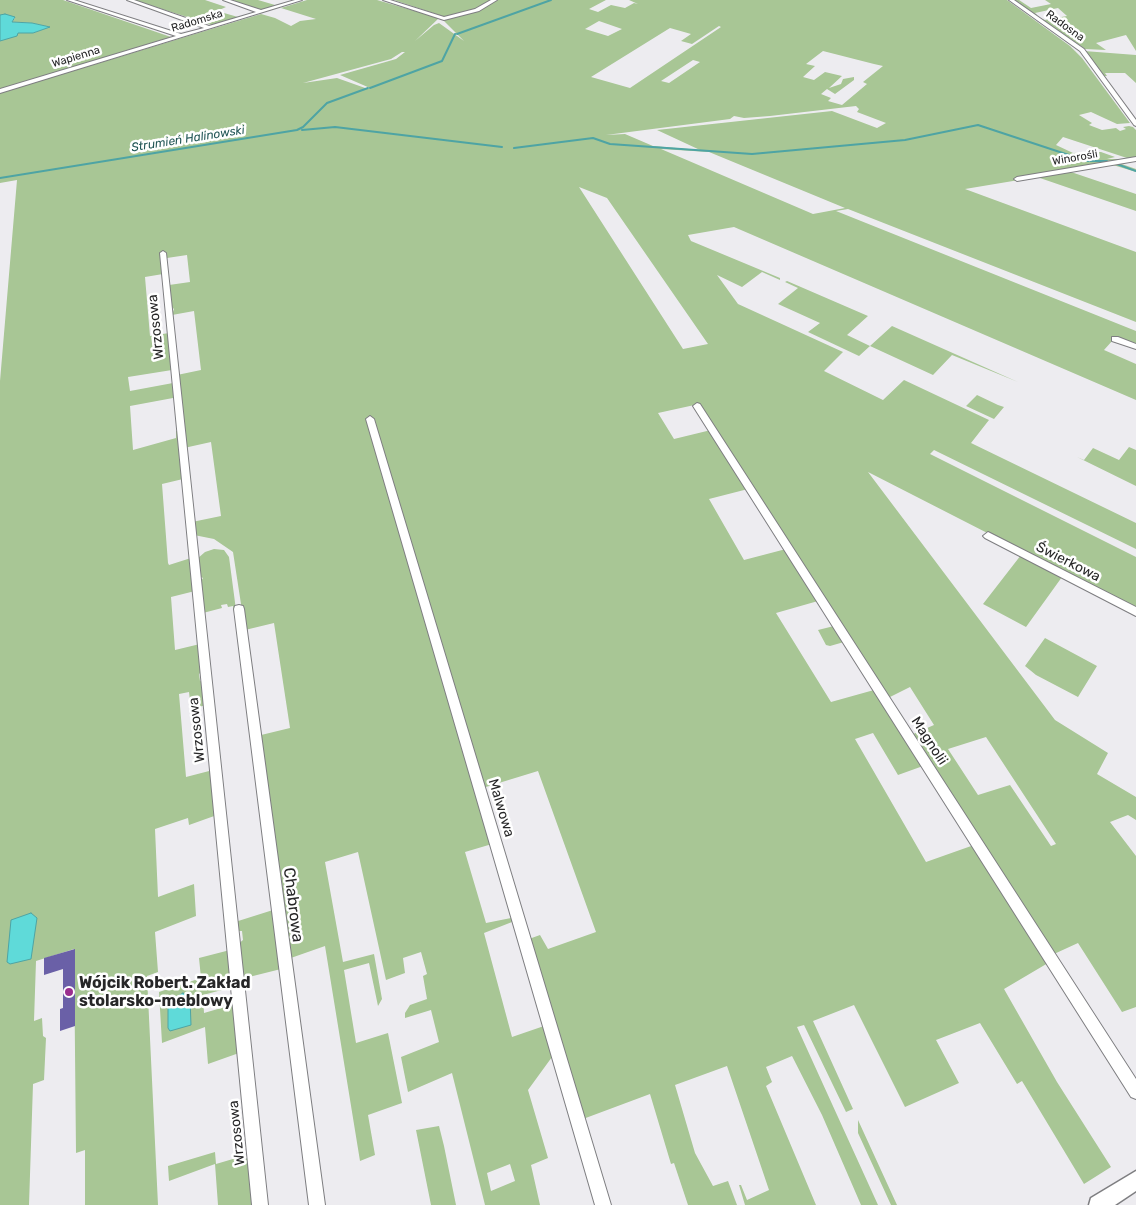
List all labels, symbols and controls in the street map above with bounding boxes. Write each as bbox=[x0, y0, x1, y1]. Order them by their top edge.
street label: Radomska bbox=[170, 7, 224, 35]
street label: Radosna bbox=[1043, 8, 1087, 44]
street label: Wapienna bbox=[50, 43, 102, 71]
water label: Strumień Halinowski bbox=[130, 123, 246, 155]
street label: Winorośli bbox=[1051, 148, 1099, 168]
street label: Wrzosowa bbox=[144, 294, 168, 360]
street label: Świerkowa bbox=[1033, 539, 1103, 585]
street label: Wrzosowa bbox=[185, 697, 209, 763]
street label: Magnolii bbox=[907, 714, 951, 768]
street label: Malwowa bbox=[484, 777, 518, 839]
street label: Chabrowa bbox=[279, 867, 307, 943]
place label: Wójcik Robert. Zakład stolarsko-meblowy bbox=[79, 973, 251, 1011]
marker: Wójcik Robert. Zakład stolarsko-meblowy bbox=[63, 986, 75, 998]
street label: Wrzosowa bbox=[225, 1100, 249, 1166]

